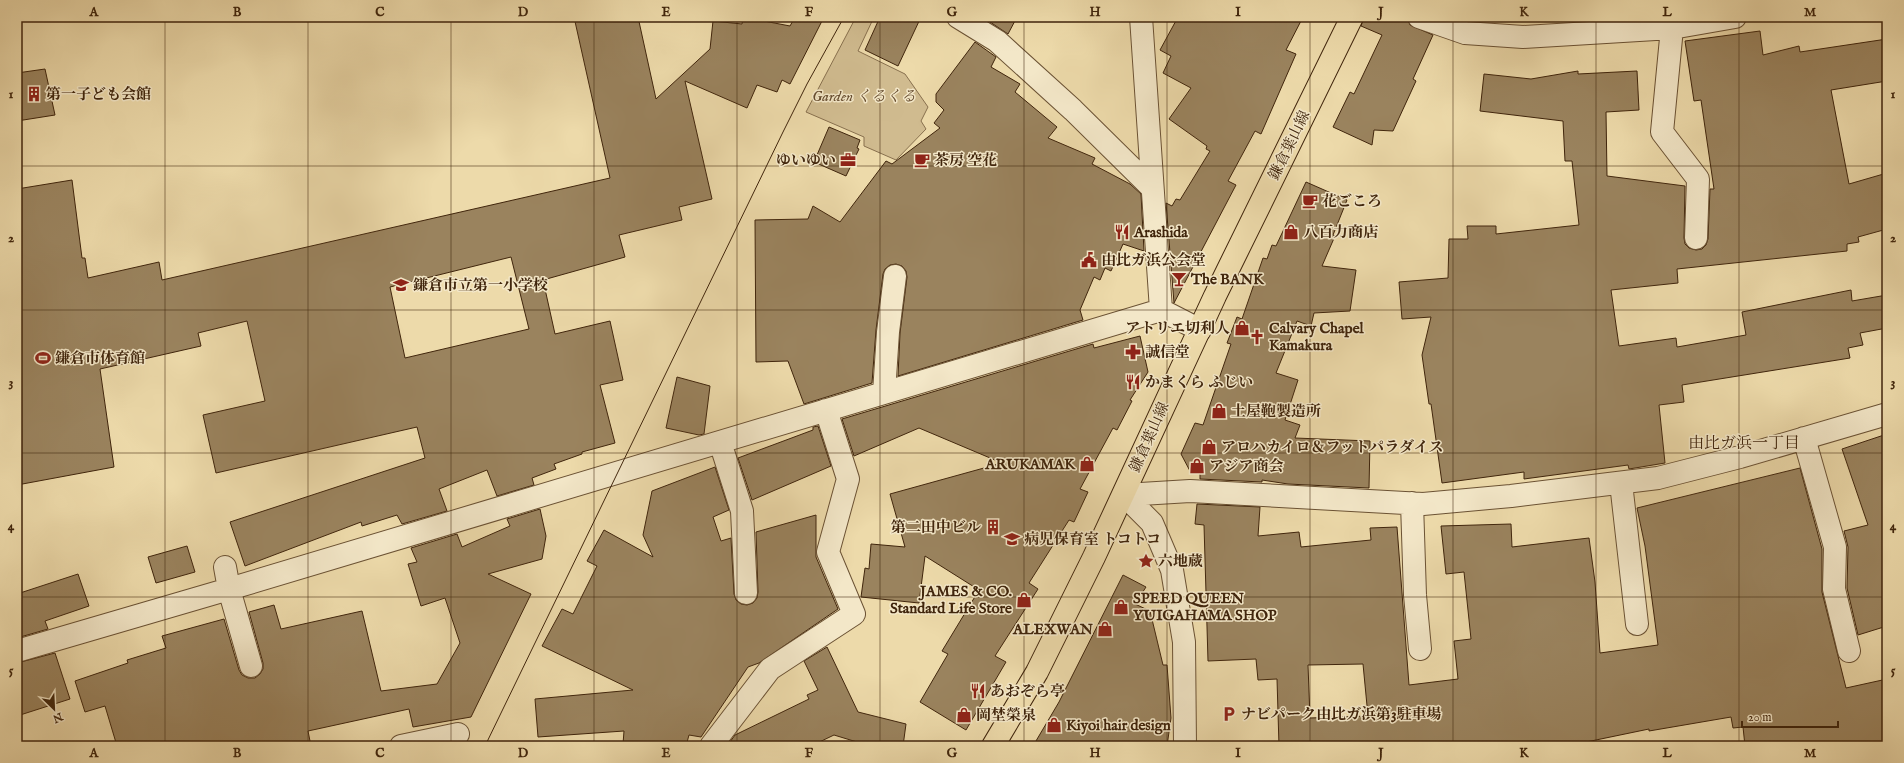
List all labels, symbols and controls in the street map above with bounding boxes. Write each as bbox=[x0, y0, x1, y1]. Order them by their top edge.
text: A bbox=[89, 4, 100, 21]
text: B bbox=[233, 4, 242, 21]
text: C bbox=[375, 4, 385, 21]
text: D bbox=[518, 4, 529, 21]
text: E bbox=[661, 4, 671, 21]
text: F bbox=[805, 4, 814, 21]
text: G bbox=[947, 4, 958, 21]
text: H bbox=[1089, 4, 1101, 21]
text: I bbox=[1235, 4, 1241, 21]
text: J bbox=[1376, 4, 1384, 21]
text: K bbox=[1519, 4, 1529, 21]
text: L bbox=[1661, 4, 1672, 21]
text: M bbox=[1804, 4, 1817, 21]
building icon: 第一子ども会館 bbox=[25, 85, 43, 103]
place label: 第一子ども会館 bbox=[46, 85, 151, 104]
text: 1 bbox=[9, 86, 14, 103]
text: 1 bbox=[1891, 86, 1896, 103]
park label: Garden くるくる bbox=[812, 87, 916, 106]
street label: 鎌倉葉山線 bbox=[1264, 107, 1314, 183]
place label: ゆいゆい bbox=[776, 151, 836, 170]
office icon: ゆいゆい bbox=[839, 151, 857, 169]
cafe icon: 茶房 空花 bbox=[913, 151, 931, 169]
place label: 茶房 空花 bbox=[934, 151, 997, 170]
cafe icon: 花ごころ bbox=[1301, 192, 1319, 210]
place label: 花ごころ bbox=[1322, 192, 1382, 211]
restaurant icon: Arashida bbox=[1113, 223, 1131, 241]
place label: Arashida bbox=[1133, 223, 1188, 242]
shop icon: 八百力商店 bbox=[1282, 223, 1300, 241]
place label: 八百力商店 bbox=[1303, 223, 1378, 242]
text: 2 bbox=[8, 230, 14, 247]
text: 2 bbox=[1890, 230, 1896, 247]
public building icon: 由比ガ浜公会堂 bbox=[1080, 251, 1098, 269]
place label: 由比ガ浜公会堂 bbox=[1101, 251, 1206, 270]
bar icon: The BANK bbox=[1170, 270, 1188, 288]
place label: The BANK bbox=[1190, 270, 1265, 289]
school or university icon: 鎌倉市立第一小学校 bbox=[392, 276, 410, 294]
place label: 鎌倉市立第一小学校 bbox=[413, 276, 548, 295]
place label: アトリエ切利人 bbox=[1125, 319, 1230, 338]
shop icon: アトリエ切利人 bbox=[1233, 319, 1251, 337]
place label: Calvary Chapel Kamakura bbox=[1269, 319, 1365, 355]
church icon: Calvary Chapel Kamakura bbox=[1248, 328, 1266, 346]
pharmacy icon: 誠信堂 bbox=[1124, 343, 1142, 361]
place label: 誠信堂 bbox=[1145, 343, 1190, 362]
sports icon: 鎌倉市体育館 bbox=[34, 349, 52, 367]
place label: 鎌倉市体育館 bbox=[55, 349, 145, 368]
restaurant icon: かまくら ふじい bbox=[1124, 373, 1142, 391]
place label: かまくら ふじい bbox=[1145, 373, 1253, 392]
text: 3 bbox=[9, 374, 14, 391]
text: 3 bbox=[1891, 374, 1896, 391]
street label: 鎌倉葉山線 bbox=[1126, 399, 1173, 475]
shop icon: 土屋鞄製造所 bbox=[1210, 402, 1228, 420]
place label: 土屋鞄製造所 bbox=[1231, 402, 1321, 421]
district label: 由比ガ浜一丁目 bbox=[1688, 434, 1800, 454]
shop icon: アロハカイロ＆フットパラダイス bbox=[1200, 438, 1218, 456]
place label: アロハカイロ＆フットパラダイス bbox=[1221, 438, 1444, 457]
place label: ARUKAMAK bbox=[984, 455, 1076, 474]
shop icon: ARUKAMAK bbox=[1078, 455, 1096, 473]
shop icon: アジア商会 bbox=[1188, 457, 1206, 475]
place label: アジア商会 bbox=[1209, 457, 1283, 476]
text: 4 bbox=[8, 518, 15, 535]
place label: 第二田中ビル bbox=[891, 518, 981, 537]
building icon: 第二田中ビル bbox=[984, 518, 1002, 536]
text: 4 bbox=[1890, 518, 1897, 535]
school or university icon: 病児保育室 トコトコ bbox=[1003, 530, 1021, 548]
place label: 病児保育室 トコトコ bbox=[1024, 530, 1161, 549]
place icon: 六地蔵 bbox=[1137, 552, 1155, 570]
place label: 六地蔵 bbox=[1158, 552, 1203, 571]
place label: JAMES & CO. Standard Life Store bbox=[890, 582, 1012, 618]
place label: SPEED QUEEN YUIGAHAMA SHOP bbox=[1133, 589, 1277, 625]
shop icon: JAMES & CO. Standard Life Store bbox=[1015, 591, 1033, 609]
shop icon: SPEED QUEEN YUIGAHAMA SHOP bbox=[1112, 598, 1130, 616]
place label: ALEXWAN bbox=[1012, 620, 1093, 639]
shop icon: ALEXWAN bbox=[1096, 620, 1114, 638]
text: 5 bbox=[9, 662, 14, 679]
text: 5 bbox=[1891, 662, 1896, 679]
restaurant icon: あおぞら亭 bbox=[969, 682, 987, 700]
place label: あおぞら亭 bbox=[990, 682, 1065, 701]
north arrow bbox=[34, 689, 74, 729]
scale bar bbox=[1742, 703, 1838, 729]
parking icon: ナビパーク由比ガ浜第3駐車場 bbox=[1220, 705, 1238, 723]
place label: ナビパーク由比ガ浜第3駐車場 bbox=[1241, 705, 1442, 724]
shop icon: 岡埜榮泉 bbox=[955, 706, 973, 724]
place label: 岡埜榮泉 bbox=[976, 706, 1036, 725]
text: N bbox=[50, 708, 66, 726]
text: 20 m bbox=[1748, 710, 1771, 725]
shop icon: Kiyoi hair design bbox=[1045, 716, 1063, 734]
place label: Kiyoi hair design bbox=[1066, 716, 1171, 735]
text: A bbox=[89, 745, 100, 762]
text: B bbox=[233, 745, 242, 762]
text: C bbox=[375, 745, 385, 762]
text: D bbox=[518, 745, 529, 762]
text: E bbox=[661, 745, 671, 762]
text: F bbox=[805, 745, 814, 762]
text: G bbox=[947, 745, 958, 762]
text: H bbox=[1089, 745, 1101, 762]
text: I bbox=[1235, 745, 1241, 762]
text: J bbox=[1376, 745, 1384, 762]
text: K bbox=[1519, 745, 1529, 762]
text: L bbox=[1661, 745, 1672, 762]
text: M bbox=[1804, 745, 1817, 762]

